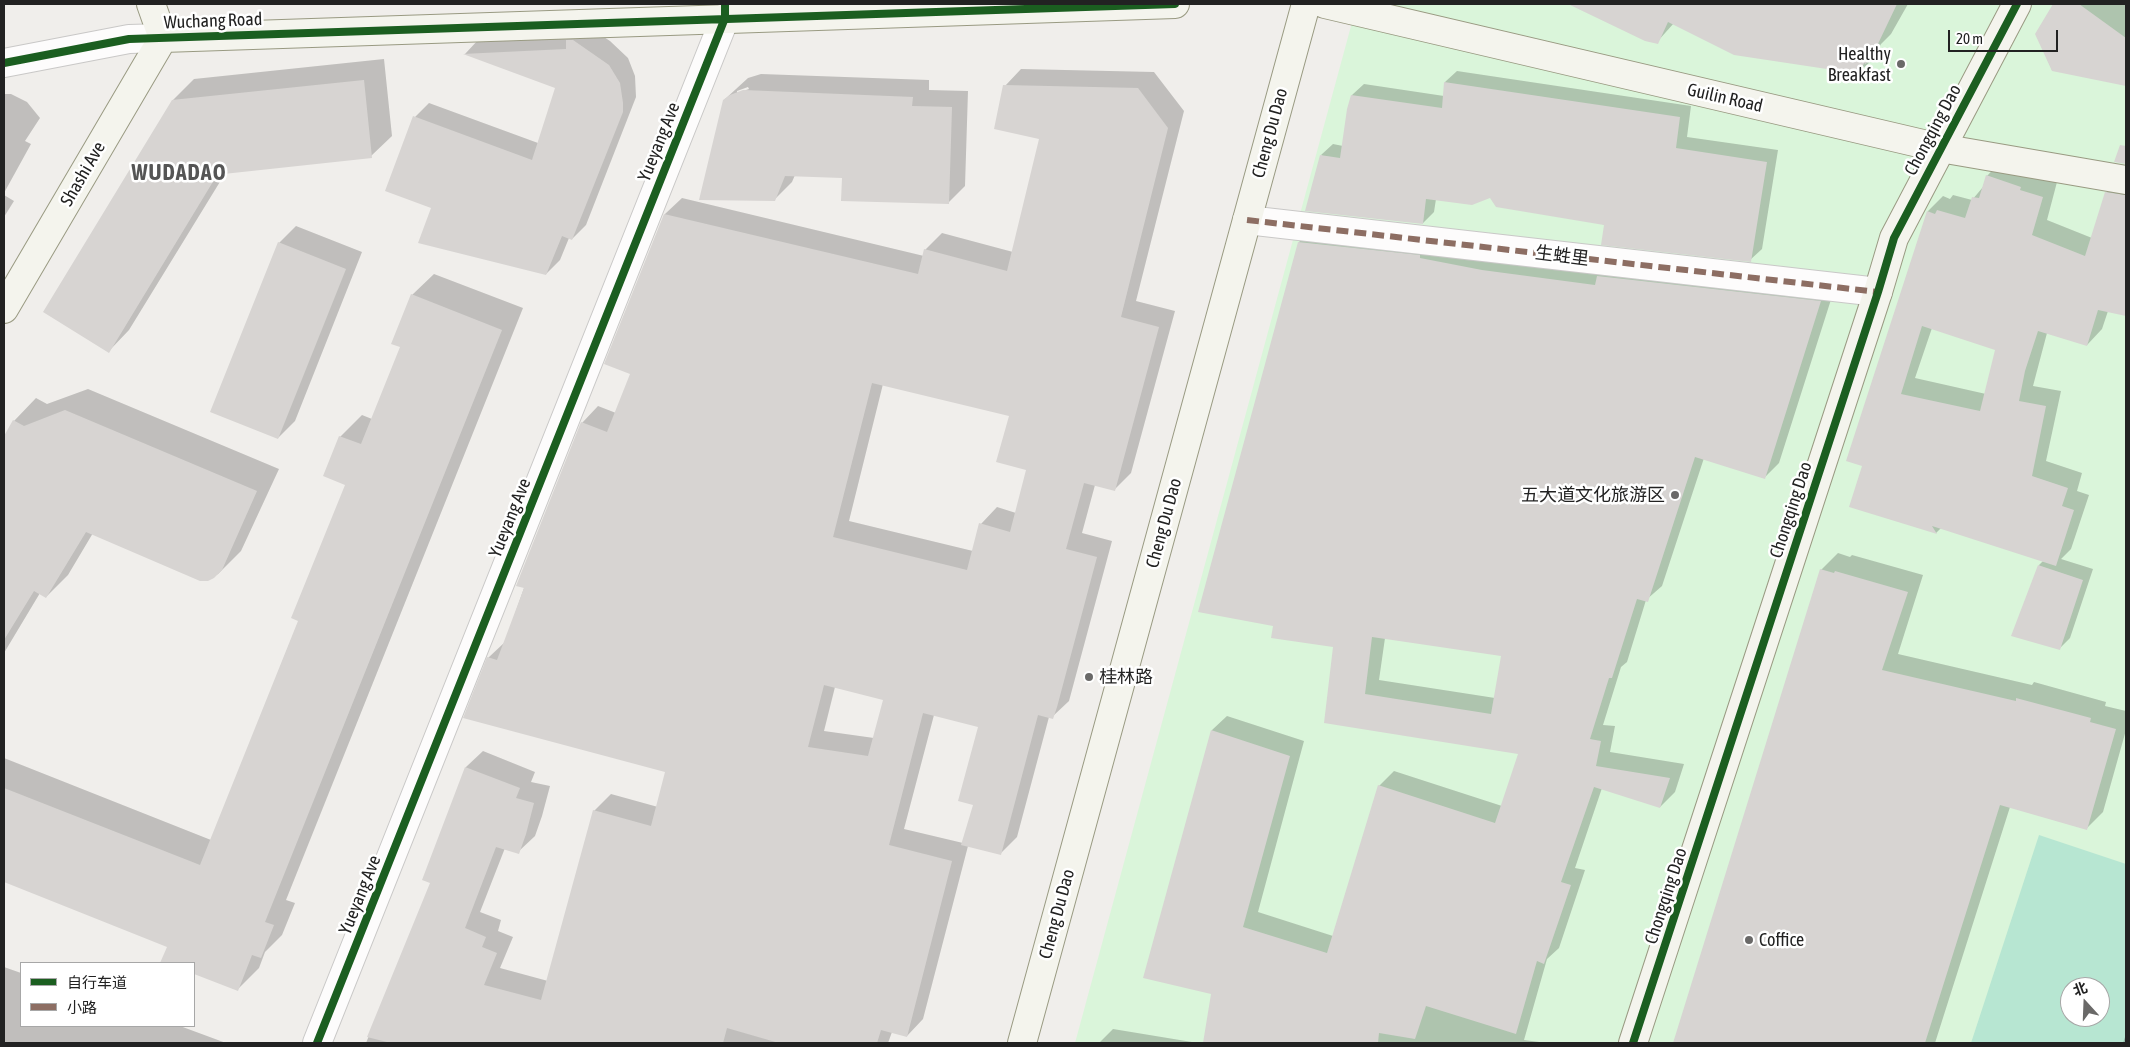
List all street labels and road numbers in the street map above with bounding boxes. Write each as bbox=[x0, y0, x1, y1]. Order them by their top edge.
street label: Wuchang Road bbox=[163, 8, 263, 34]
street label: Guilin Road bbox=[1685, 79, 1765, 117]
street label: Chongqing Dao bbox=[1900, 81, 1966, 179]
street label: Cheng Du Dao bbox=[1248, 86, 1292, 180]
street label: Yueyang Ave bbox=[633, 99, 685, 185]
street label: Shashi Ave bbox=[56, 138, 110, 210]
street label: 生﨡里 bbox=[1534, 242, 1590, 270]
street label: Chongqing Dao bbox=[1765, 459, 1817, 561]
street label: Yueyang Ave bbox=[484, 475, 536, 561]
street label: Cheng Du Dao bbox=[1142, 476, 1186, 570]
street label: Chongqing Dao bbox=[1640, 845, 1692, 947]
street label: Yueyang Ave bbox=[334, 852, 386, 938]
street label: Cheng Du Dao bbox=[1035, 867, 1079, 961]

